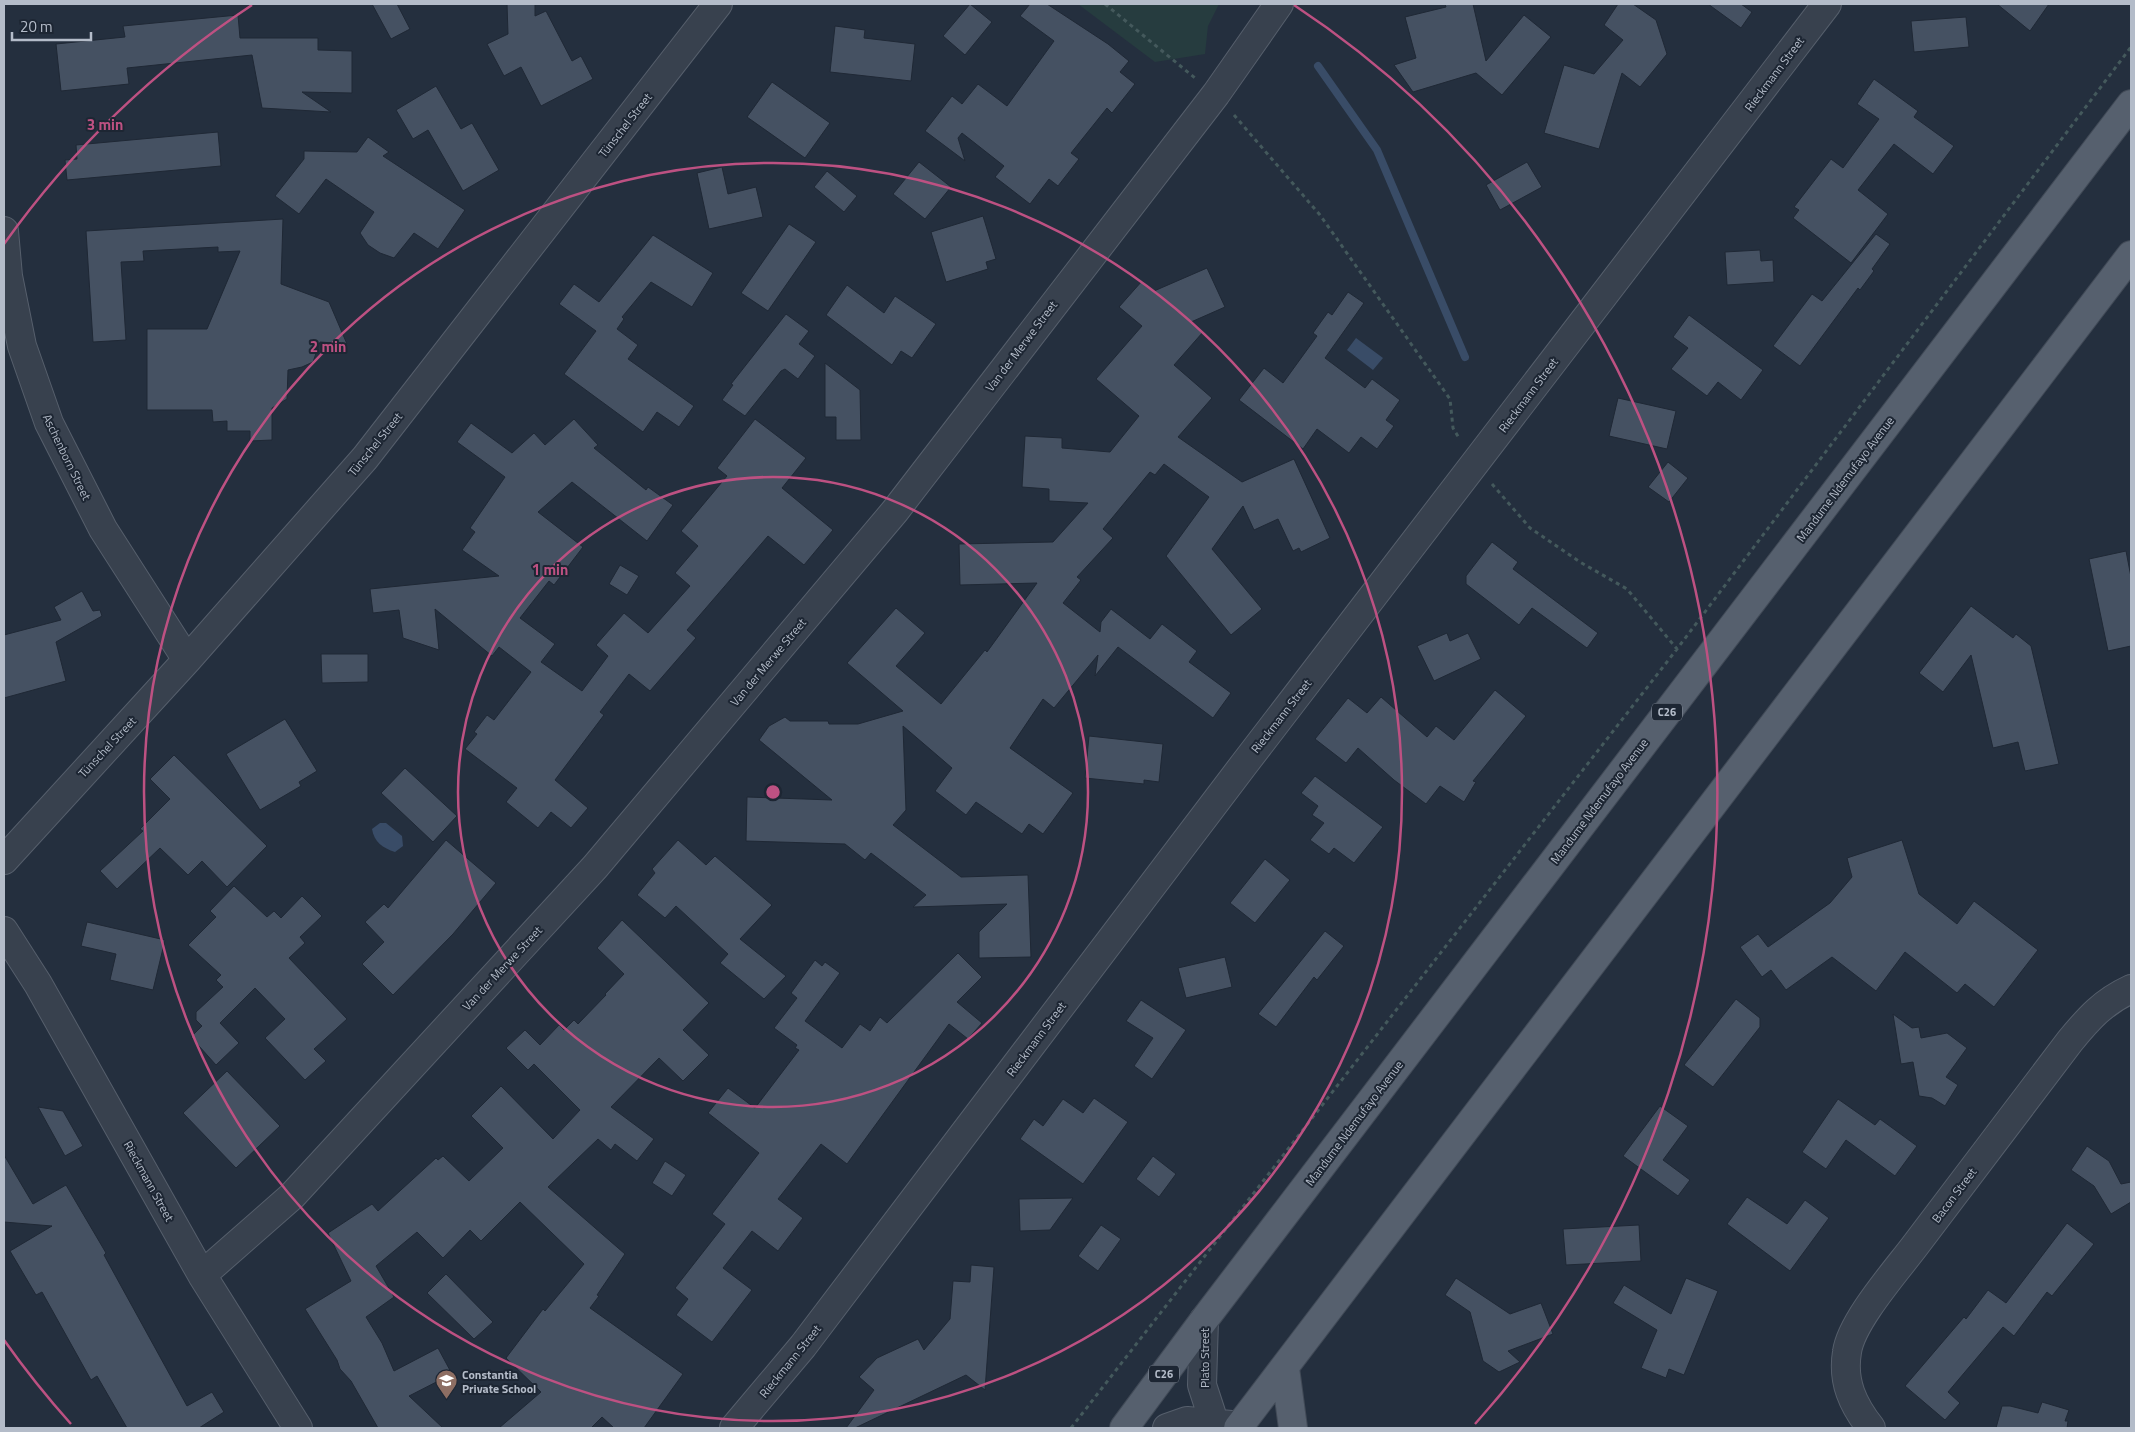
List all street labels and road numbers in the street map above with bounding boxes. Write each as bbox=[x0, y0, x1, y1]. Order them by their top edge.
street label: Rieckmann Street bbox=[1739, 32, 1809, 115]
street label: Tünschel Street bbox=[594, 88, 657, 161]
street label: Van der Merwe Street bbox=[980, 296, 1062, 396]
street label: Rieckmann Street bbox=[1493, 353, 1563, 436]
street label: Tünschel Street bbox=[343, 407, 407, 480]
street label: Aschenborn Street bbox=[38, 411, 96, 504]
street label: Mandume Ndemufayo Avenue bbox=[1791, 412, 1899, 546]
street label: Van der Merwe Street bbox=[725, 613, 811, 710]
street label: Rieckmann Street bbox=[1246, 674, 1317, 757]
road number: C26 bbox=[1652, 704, 1682, 720]
street label: Tünschel Street bbox=[74, 712, 141, 782]
street label: Mandume Ndemufayo Avenue bbox=[1545, 734, 1653, 868]
street label: Van der Merwe Street bbox=[458, 921, 547, 1015]
street label: Rieckmann Street bbox=[1001, 997, 1071, 1080]
street label: Mandume Ndemufayo Avenue bbox=[1300, 1056, 1408, 1190]
street label: Rieckmann Street bbox=[119, 1137, 179, 1225]
street label: Bacon Street bbox=[1927, 1163, 1982, 1227]
street label: Rieckmann Street bbox=[754, 1320, 826, 1402]
street label: Plato Street bbox=[1195, 1327, 1214, 1388]
road number: C26 bbox=[1149, 1366, 1179, 1382]

